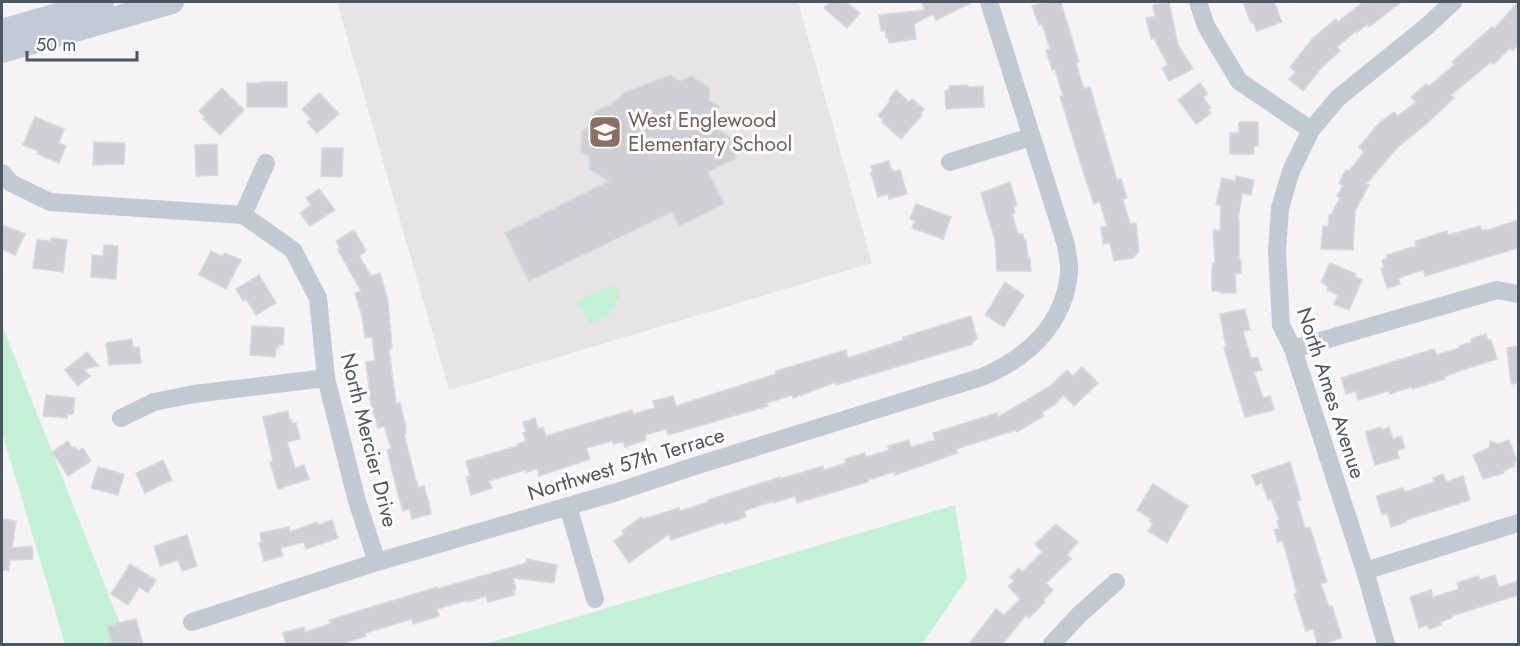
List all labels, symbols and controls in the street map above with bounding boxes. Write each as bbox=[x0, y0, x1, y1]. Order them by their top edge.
scale bar bbox=[27, 24, 136, 62]
text: 50 m bbox=[36, 32, 76, 58]
place label: West Englewood Elementary School bbox=[628, 105, 792, 159]
school or university icon: West Englewood Elementary School bbox=[587, 114, 623, 150]
street label: North Ames Avenue bbox=[1289, 303, 1373, 483]
street label: North Mercier Drive bbox=[333, 350, 405, 530]
street label: Northwest 57th Terrace bbox=[524, 420, 728, 508]

